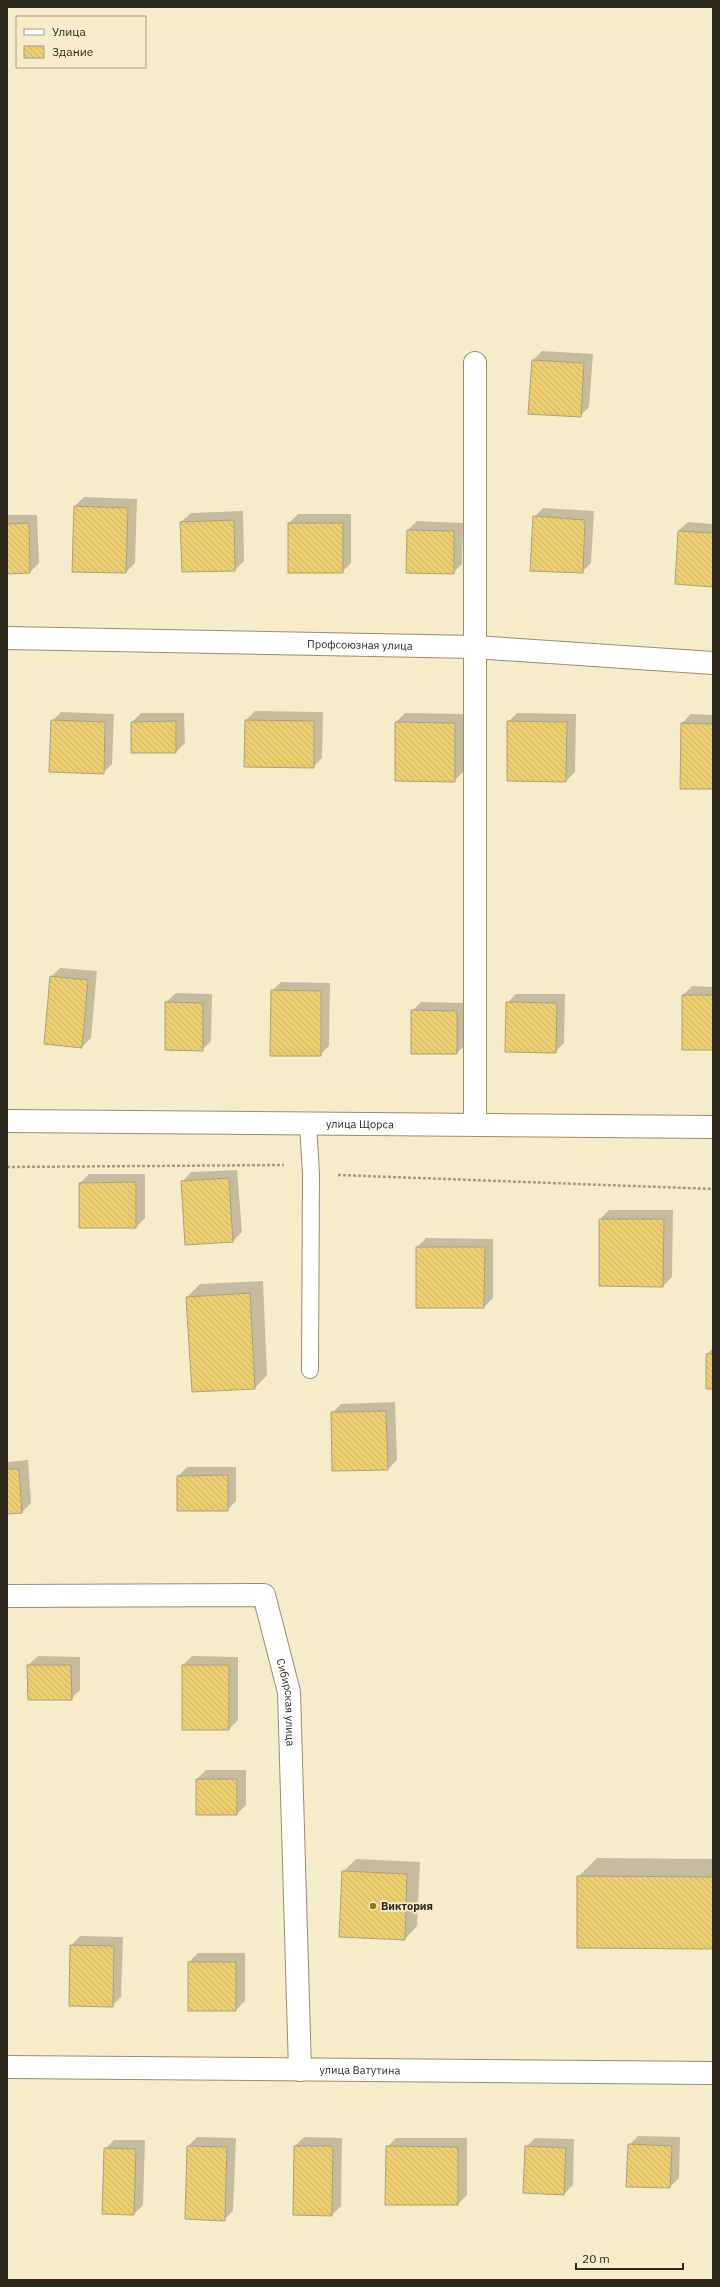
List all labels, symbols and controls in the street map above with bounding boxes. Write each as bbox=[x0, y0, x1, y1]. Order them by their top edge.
legend bbox=[16, 16, 146, 68]
text: Улица bbox=[52, 24, 86, 39]
text: Здание bbox=[52, 44, 94, 59]
street label: Профсоюзная улица bbox=[307, 637, 413, 653]
street label: улица Щорса bbox=[326, 1117, 394, 1131]
street label: Сибирская улица bbox=[274, 1657, 298, 1747]
place label: Виктория bbox=[381, 1899, 433, 1913]
marker: Виктория bbox=[368, 1901, 378, 1911]
street label: улица Ватутина bbox=[319, 2063, 401, 2077]
scale bar bbox=[576, 2245, 683, 2271]
text: 20 m bbox=[582, 2251, 610, 2266]

